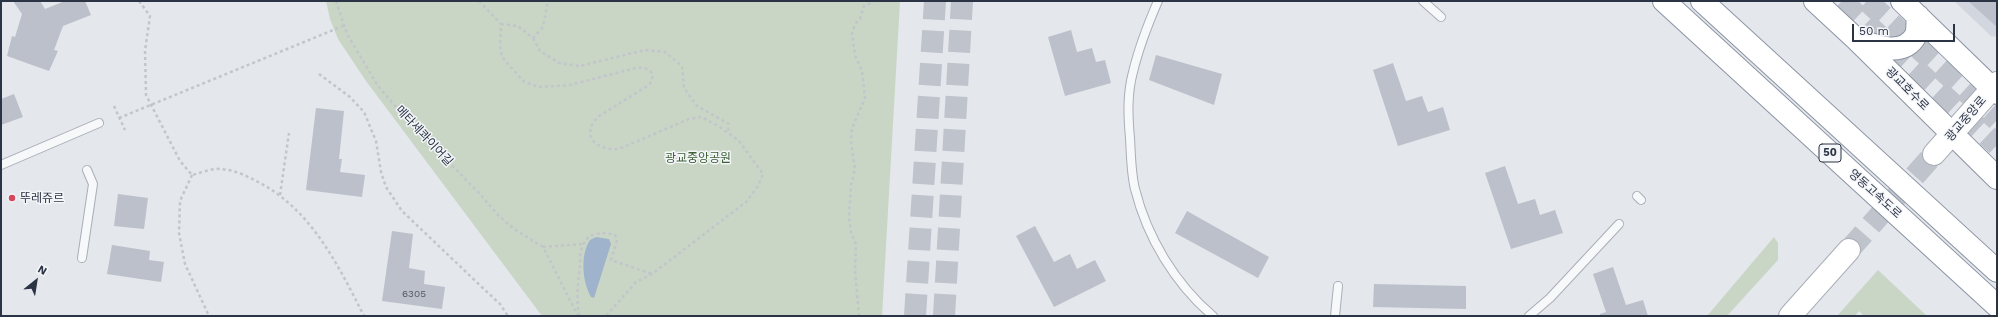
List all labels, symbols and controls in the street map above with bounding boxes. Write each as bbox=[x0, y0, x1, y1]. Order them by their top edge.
scale bar bbox=[1854, 16, 1957, 42]
text: 50 m bbox=[1859, 24, 1889, 38]
street label: 광교호수로 bbox=[1882, 64, 1932, 114]
street label: 광교중앙로 bbox=[1942, 93, 1990, 145]
street label: 메타세콰이어길 bbox=[392, 103, 456, 169]
road number: 50 bbox=[1819, 144, 1841, 162]
park label: 광교중앙공원 bbox=[665, 151, 731, 165]
street label: 영동고속도로 bbox=[1846, 166, 1904, 222]
place label: 뚜레쥬르 bbox=[20, 191, 64, 205]
marker: 뚜레쥬르 bbox=[7, 193, 17, 203]
north arrow bbox=[16, 261, 56, 301]
text: N bbox=[35, 263, 49, 278]
house number: 6305 bbox=[402, 288, 426, 300]

